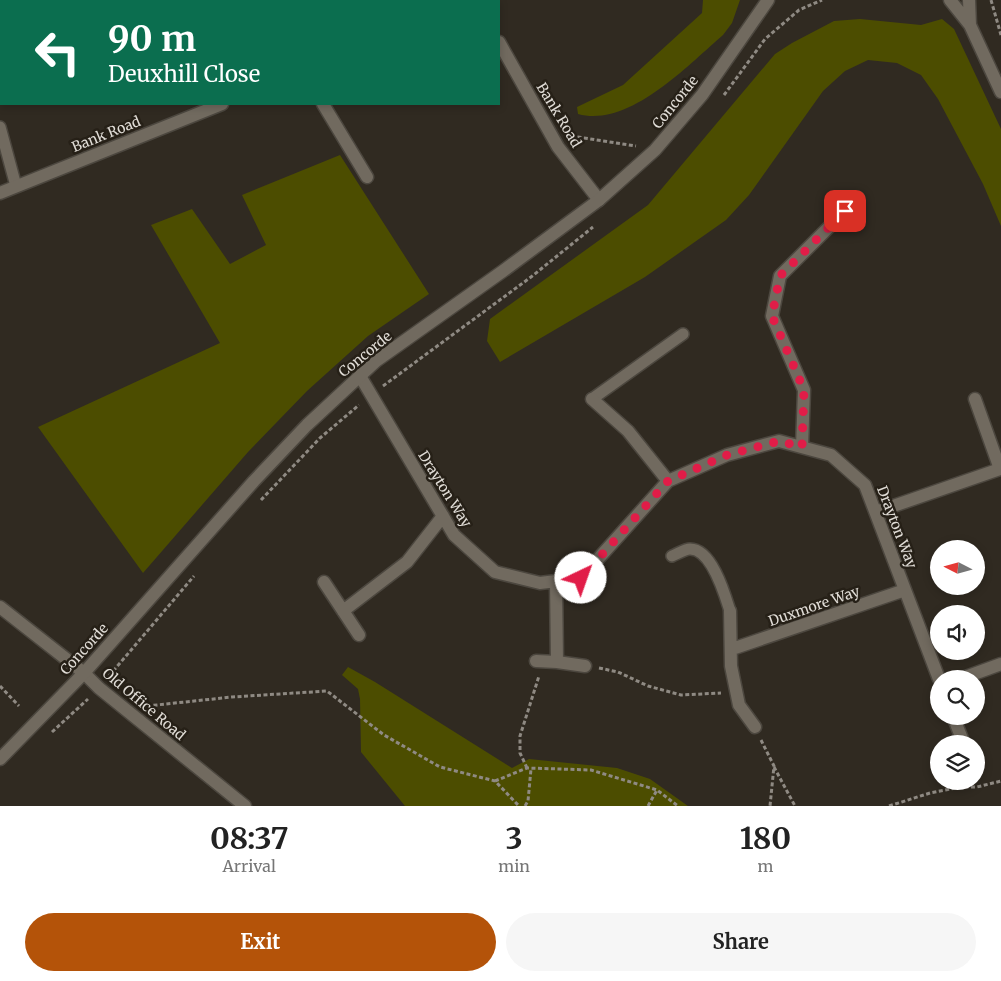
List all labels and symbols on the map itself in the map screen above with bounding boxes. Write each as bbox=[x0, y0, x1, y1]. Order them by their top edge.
street label: Concorde bbox=[648, 72, 702, 132]
street label: Bank Road bbox=[533, 79, 586, 151]
street label: Bank Road bbox=[69, 112, 144, 156]
pin bbox=[824, 190, 866, 232]
street label: Concorde bbox=[335, 327, 395, 381]
street label: Drayton Way bbox=[414, 447, 476, 531]
street label: Drayton Way bbox=[873, 483, 921, 572]
north arrow bbox=[930, 540, 985, 595]
position arrow bbox=[554, 551, 606, 603]
street label: Duxmore Way bbox=[766, 582, 863, 630]
street label: Concorde bbox=[56, 619, 112, 679]
street label: Old Office Road bbox=[99, 664, 190, 744]

